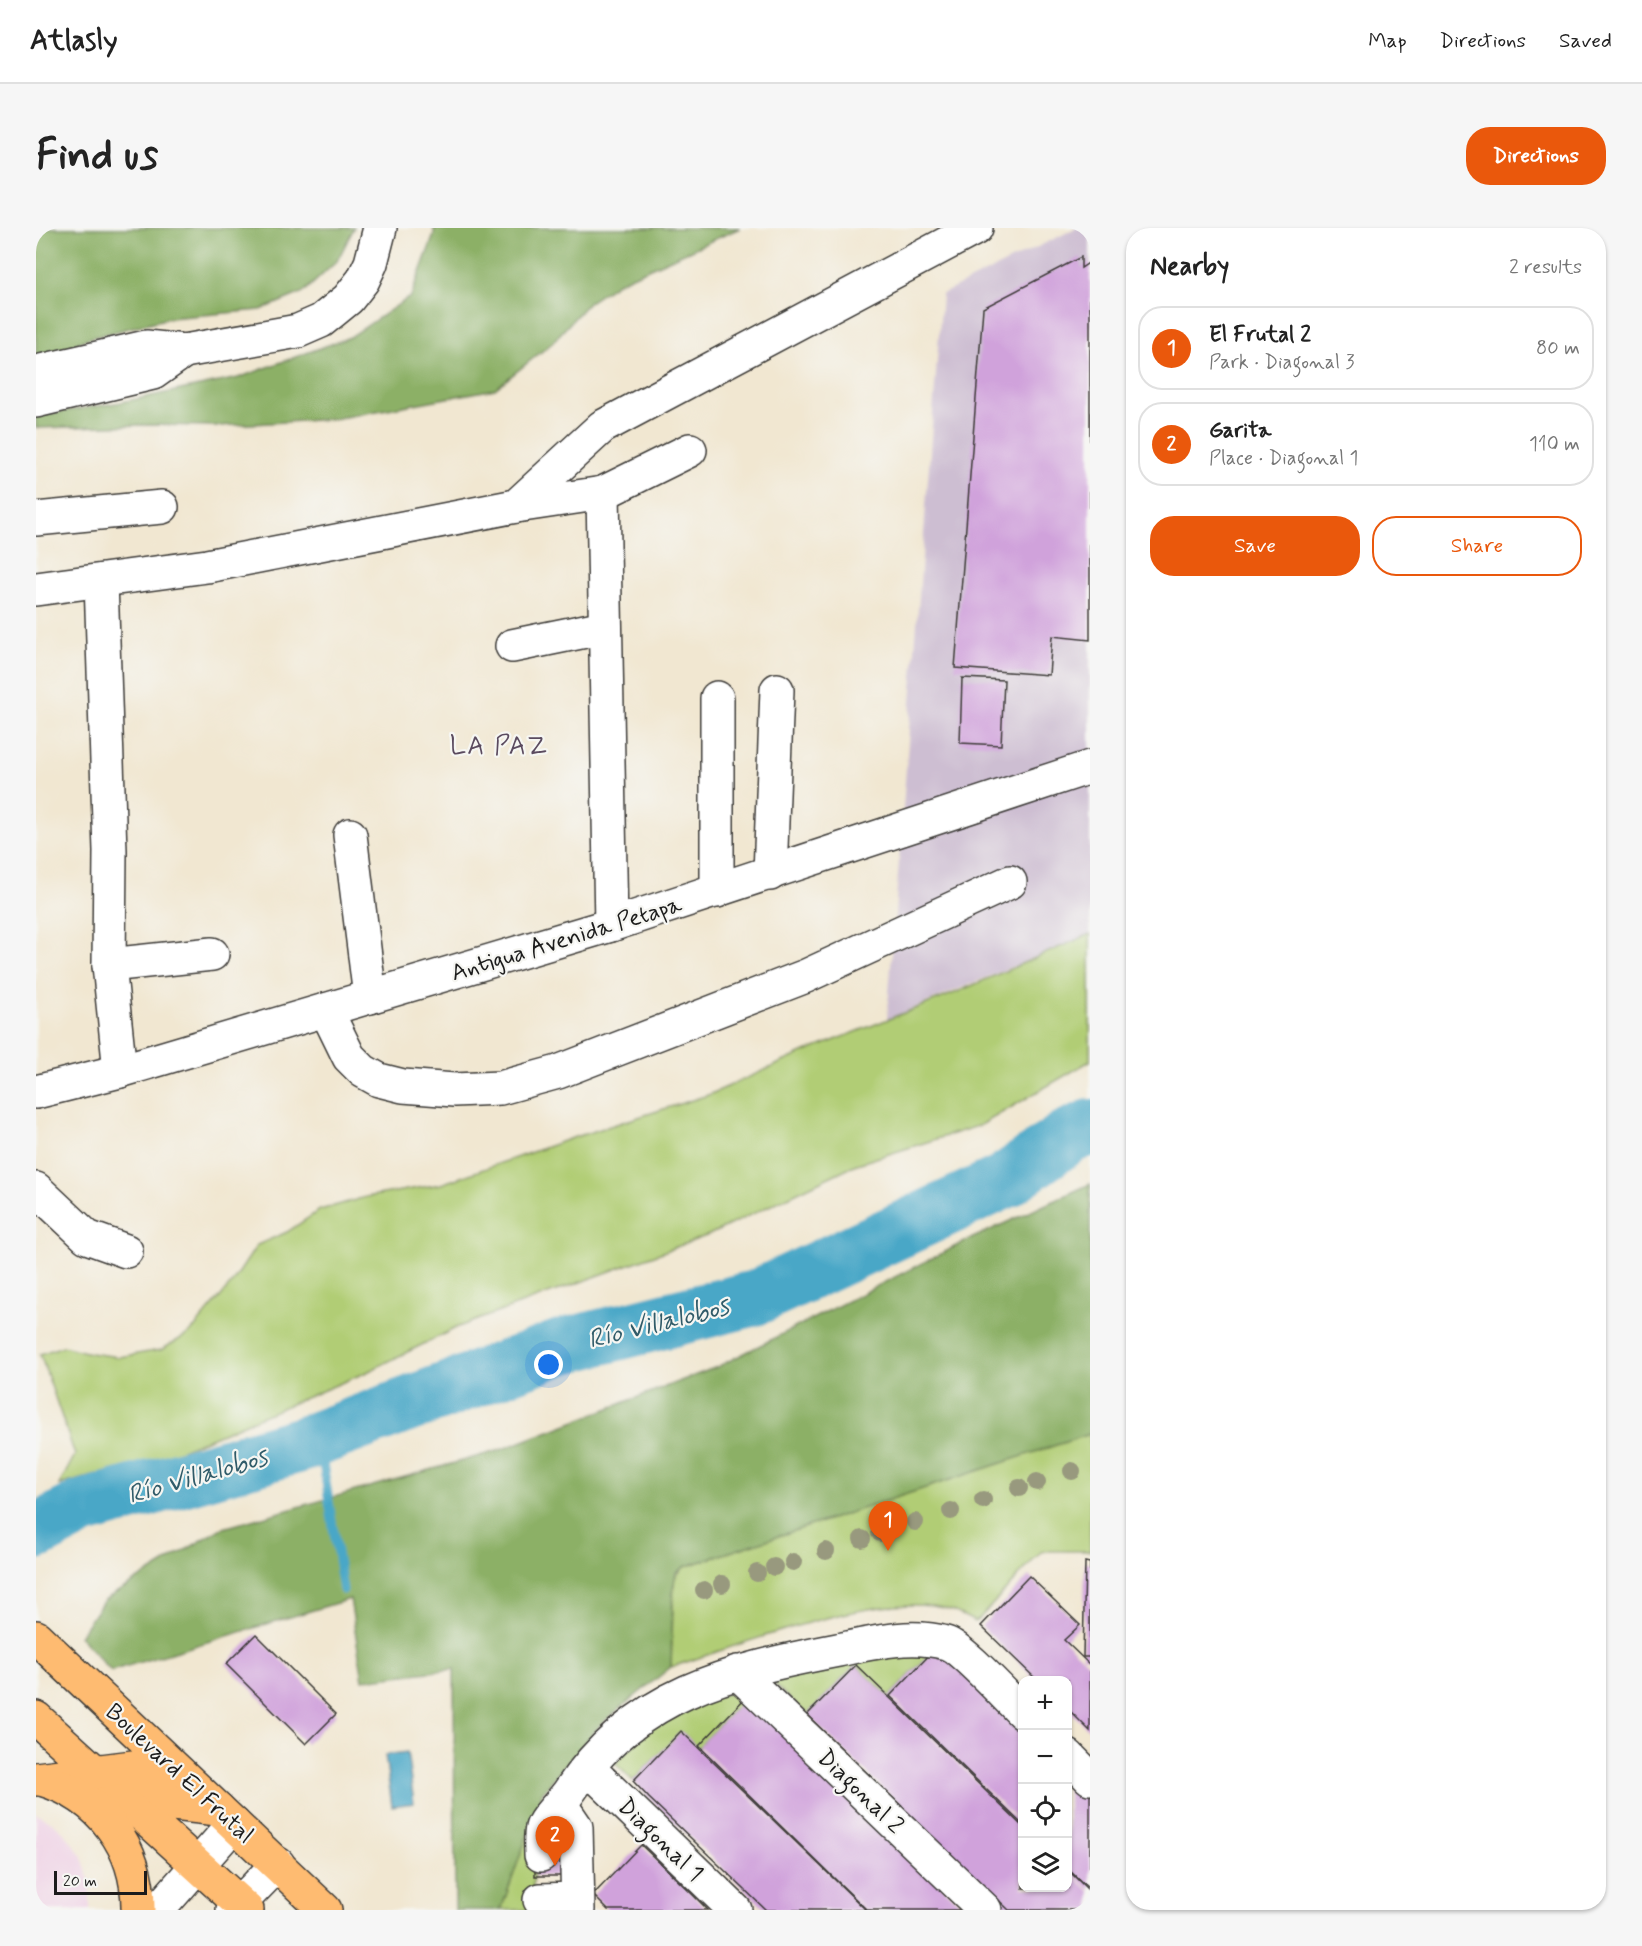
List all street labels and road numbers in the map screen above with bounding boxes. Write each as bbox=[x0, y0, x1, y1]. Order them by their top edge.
street label: Antigua Avenida Petapa bbox=[447, 889, 686, 989]
street label: Boulevard El Frutal bbox=[98, 1697, 260, 1851]
street label: Diagonal 2 bbox=[808, 1743, 910, 1843]
street label: Diagonal 1 bbox=[608, 1791, 710, 1891]

